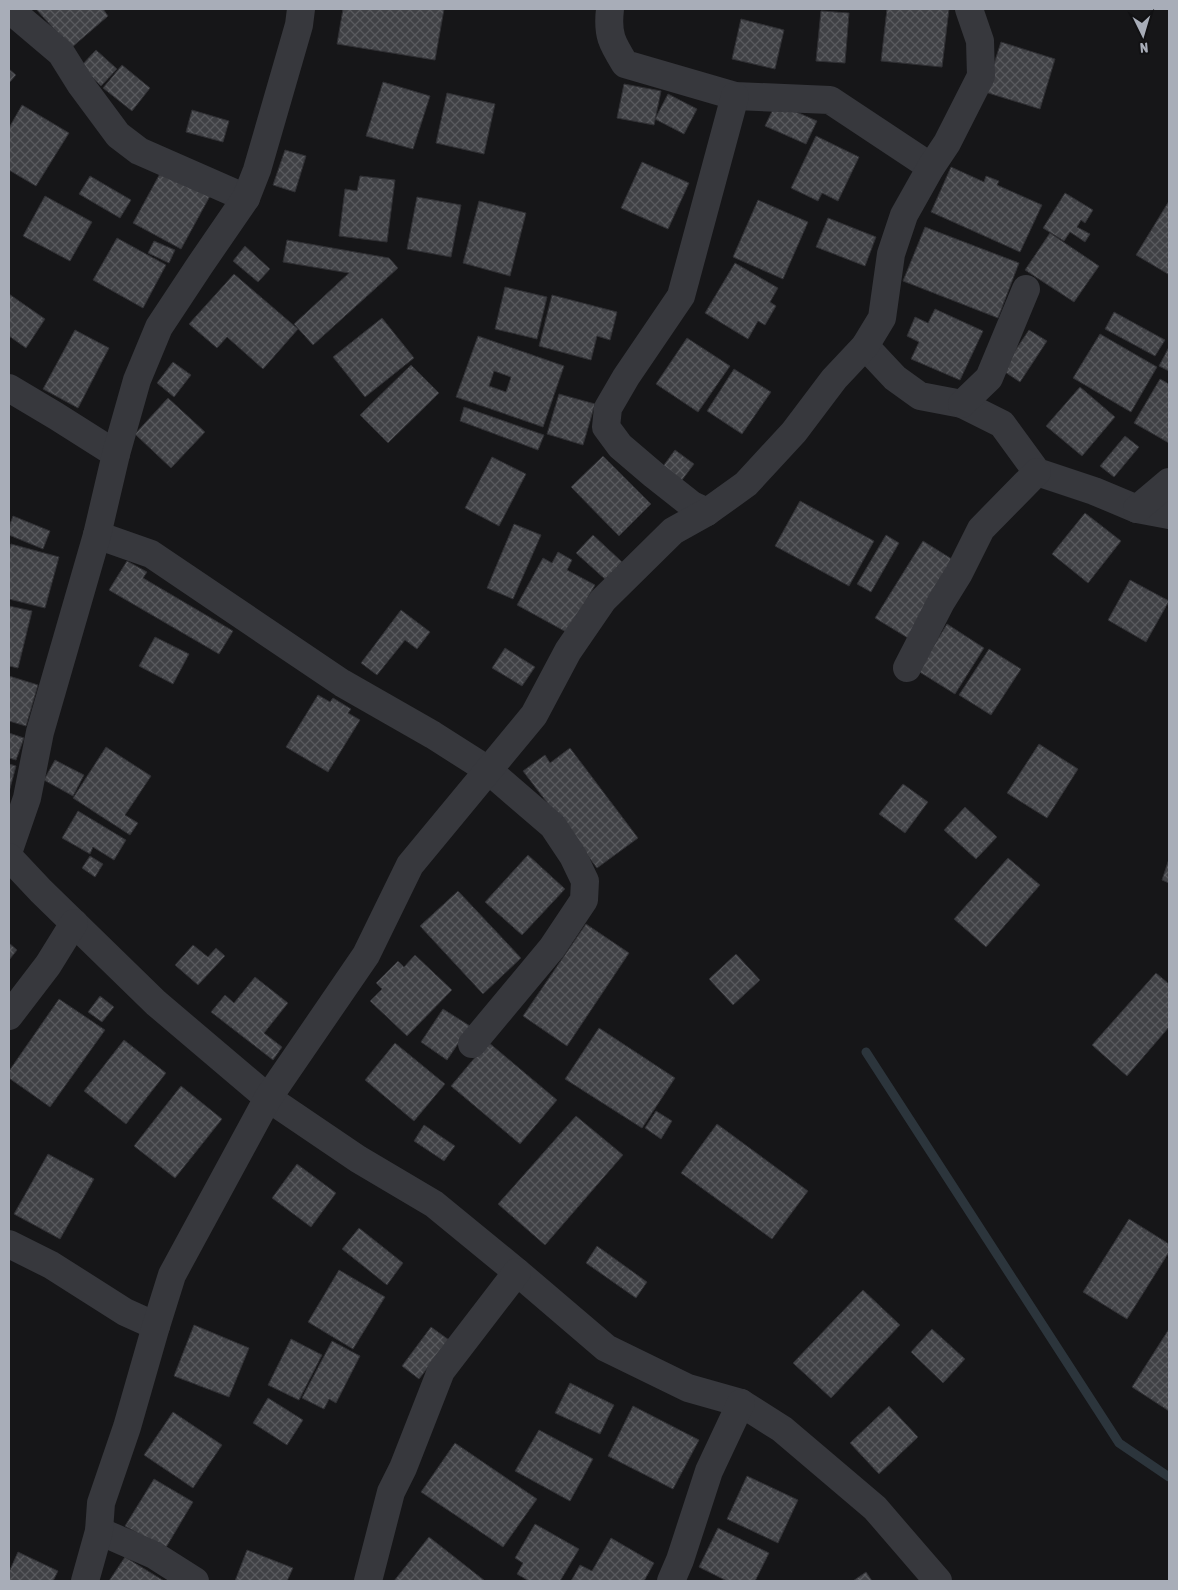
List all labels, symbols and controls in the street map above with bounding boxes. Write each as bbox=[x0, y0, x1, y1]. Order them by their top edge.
north arrow bbox=[1118, 10, 1168, 60]
text: N bbox=[1139, 40, 1149, 56]

